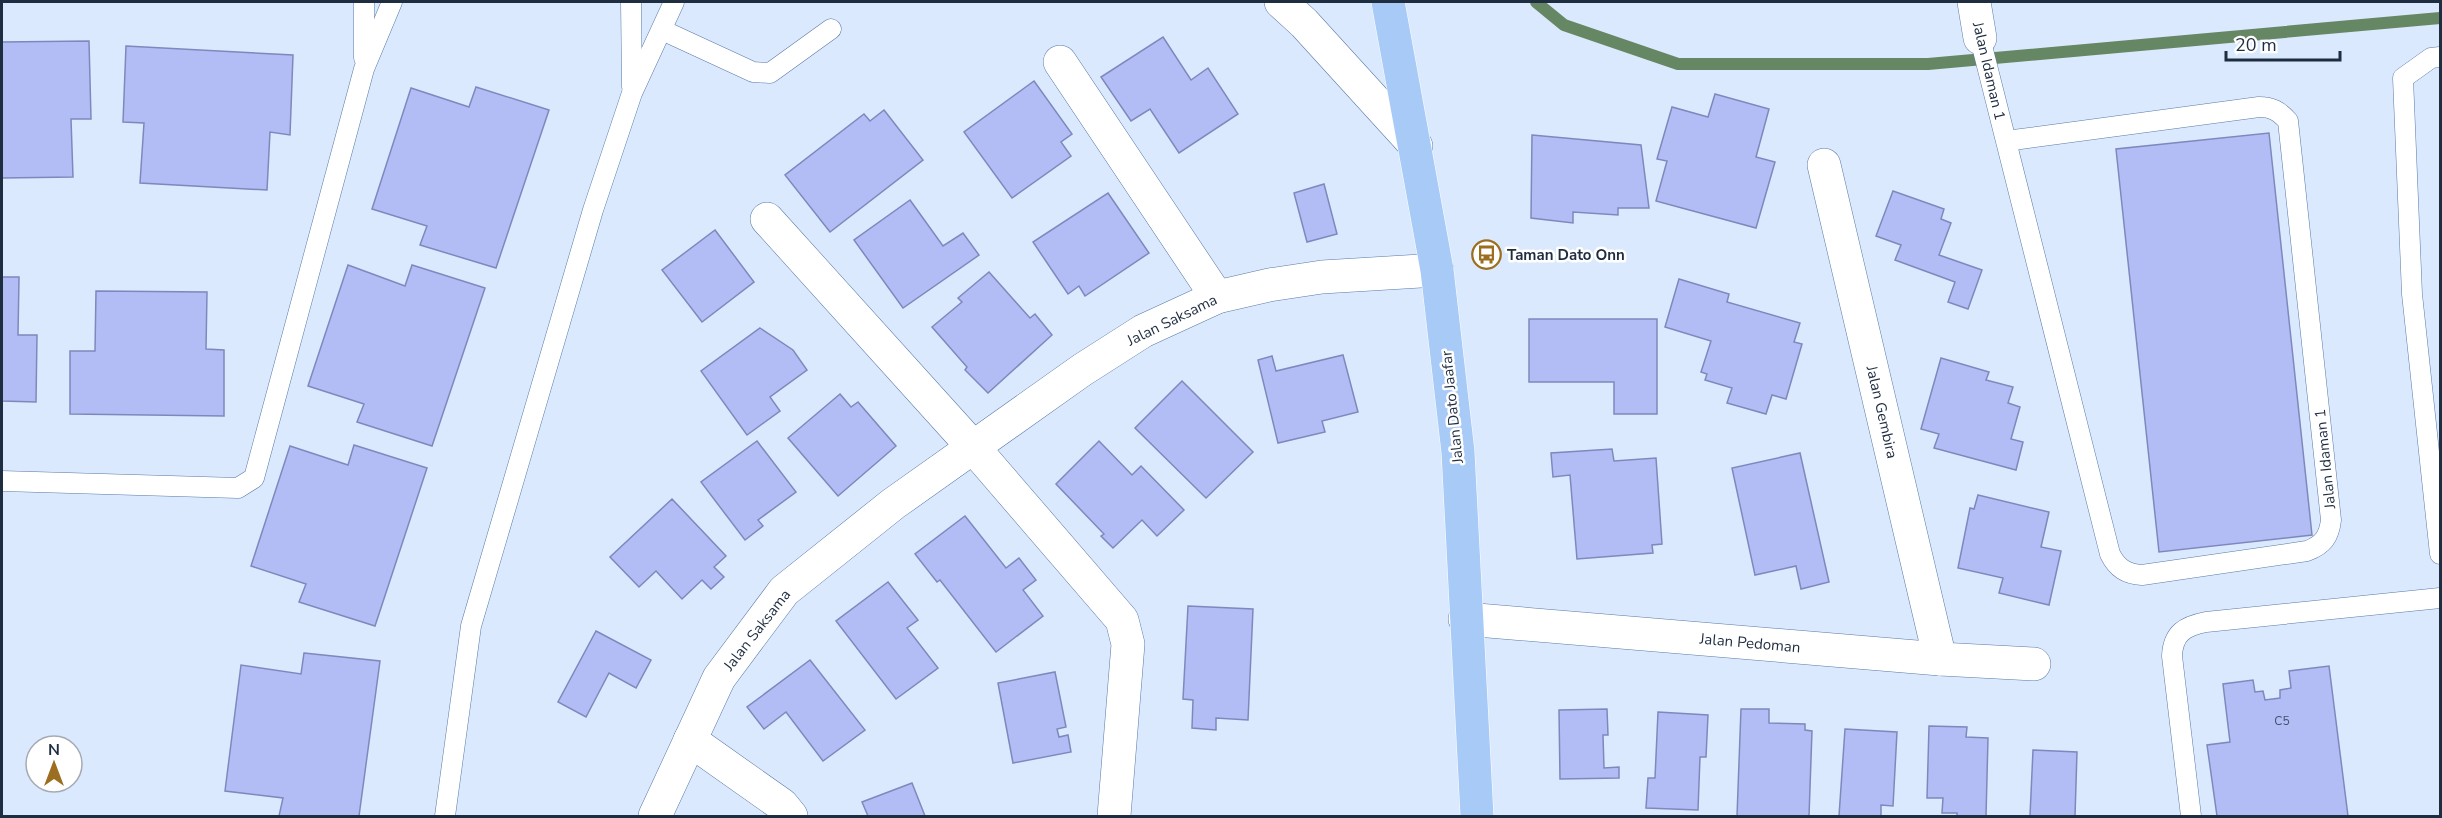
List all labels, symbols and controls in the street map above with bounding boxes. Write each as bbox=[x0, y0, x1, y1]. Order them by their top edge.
street label: Jalan Idaman 1 bbox=[1968, 19, 2010, 122]
scale bar bbox=[2226, 24, 2340, 62]
text: 20 m bbox=[2235, 33, 2277, 57]
bus stop icon: Taman Dato Onn bbox=[1470, 239, 1502, 271]
place label: Taman Dato Onn bbox=[1507, 245, 1625, 265]
street label: Jalan Saksama bbox=[1123, 290, 1220, 351]
street label: Jalan Dato Jaafar bbox=[1436, 349, 1468, 465]
street label: Jalan Gembira bbox=[1861, 363, 1902, 460]
street label: Jalan Idaman 1 bbox=[2310, 408, 2340, 511]
street label: Jalan Saksama bbox=[718, 585, 795, 676]
street label: Jalan Pedoman bbox=[1698, 629, 1801, 657]
house number: C5 bbox=[2274, 713, 2290, 729]
north arrow bbox=[24, 734, 84, 794]
text: N bbox=[48, 739, 60, 761]

